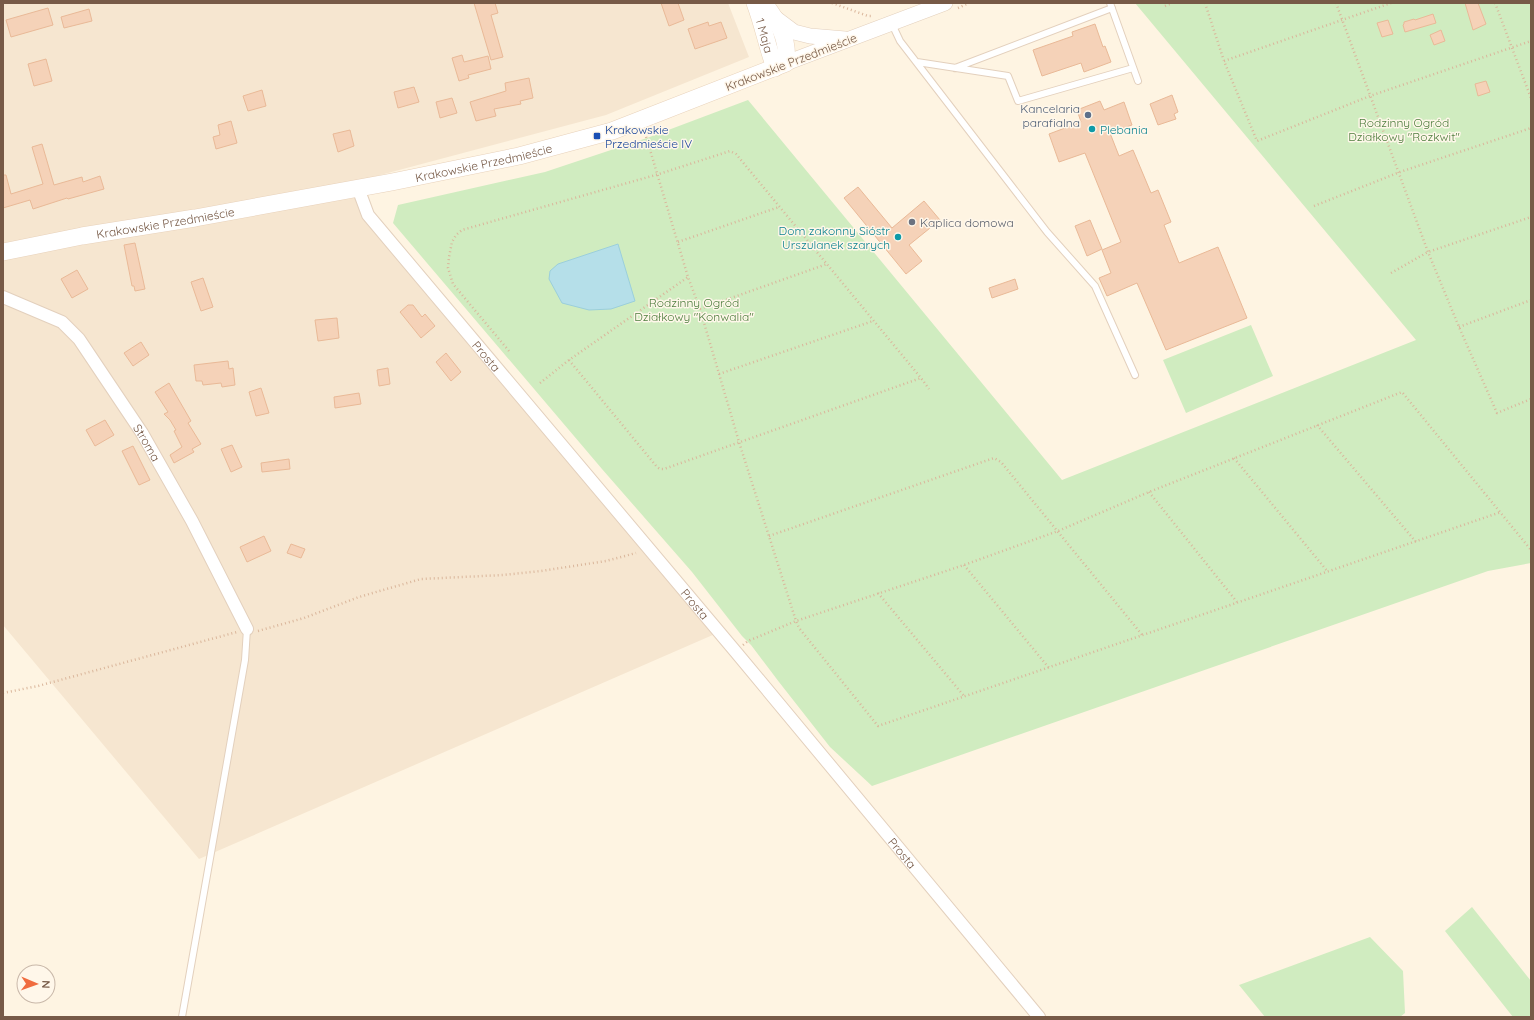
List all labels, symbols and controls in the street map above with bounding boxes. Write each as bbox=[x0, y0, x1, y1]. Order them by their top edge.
street label: 1 Maja bbox=[753, 16, 777, 55]
street label: Krakowskie Przedmieście bbox=[723, 30, 859, 94]
place label: Kancelaria parafialna bbox=[1020, 101, 1080, 130]
marker: Kancelaria parafialna bbox=[1083, 110, 1093, 120]
park label: Rodzinny Ogród Działkowy "Rozkwit" bbox=[1348, 115, 1460, 144]
place label: Krakowskie Przedmieście IV bbox=[605, 122, 692, 151]
place label: Plebania bbox=[1100, 122, 1148, 137]
marker: Plebania bbox=[1087, 124, 1097, 134]
marker: Krakowskie Przedmieście IV bbox=[592, 131, 602, 141]
street label: Krakowskie Przedmieście bbox=[414, 140, 554, 185]
street label: Krakowskie Przedmieście bbox=[95, 203, 236, 241]
place label: Kaplica domowa bbox=[920, 215, 1014, 230]
marker: Kaplica domowa bbox=[907, 217, 917, 227]
place label: Dom zakonny Sióstr Urszulanek szarych bbox=[779, 223, 890, 252]
marker: Dom zakonny Sióstr Urszulanek szarych bbox=[893, 232, 903, 242]
park label: Rodzinny Ogród Działkowy "Konwalia" bbox=[634, 295, 754, 324]
street label: Prosta bbox=[469, 337, 504, 374]
street label: Stroma bbox=[130, 421, 164, 464]
street label: Prosta bbox=[678, 585, 713, 622]
street label: Prosta bbox=[885, 834, 920, 871]
north arrow bbox=[16, 964, 56, 1004]
text: N bbox=[39, 980, 53, 989]

